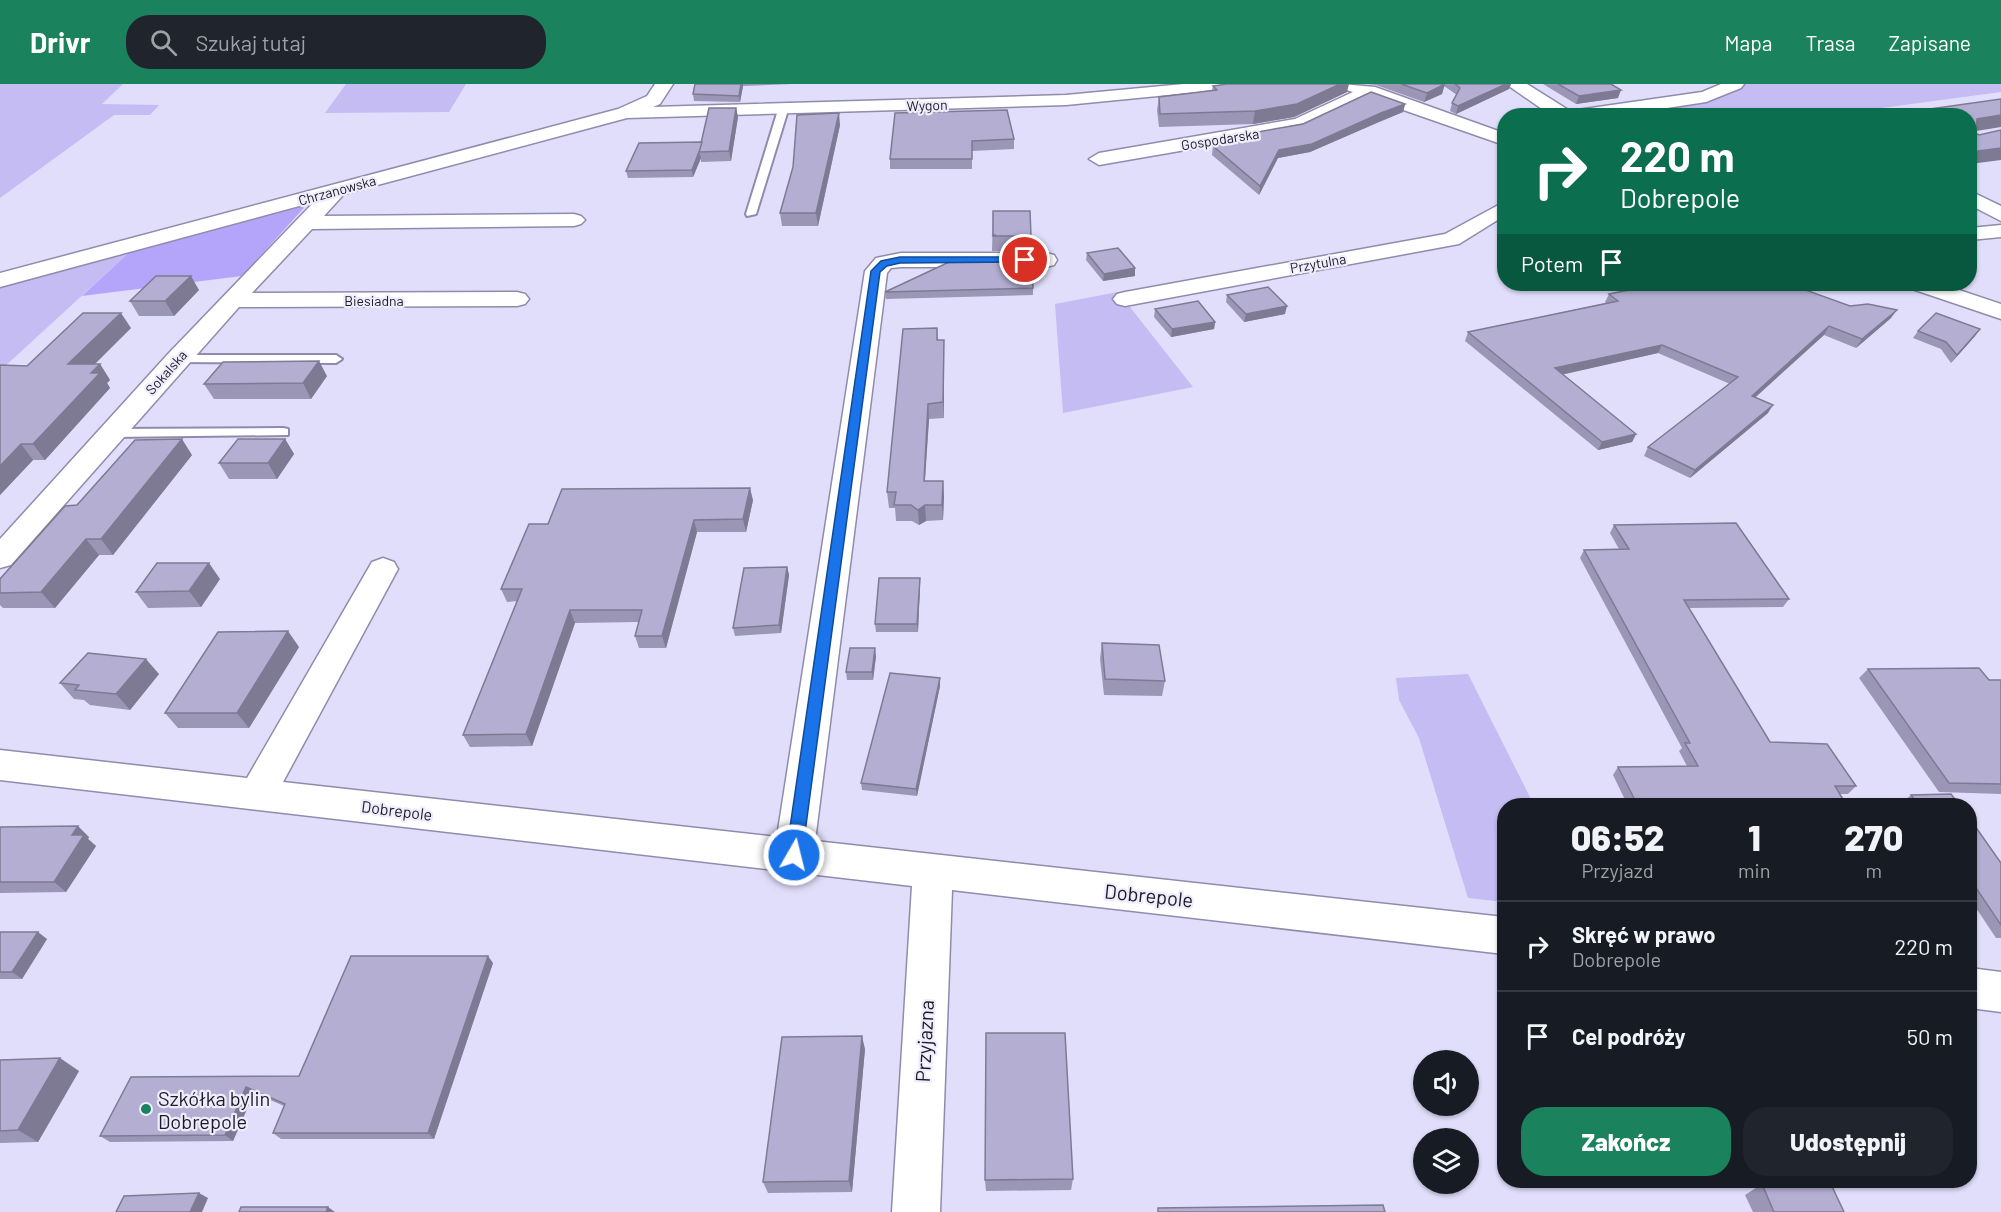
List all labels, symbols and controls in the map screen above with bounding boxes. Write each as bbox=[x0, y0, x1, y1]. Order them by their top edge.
search box bbox=[126, 15, 546, 69]
text: Drivr bbox=[30, 25, 90, 59]
icon: search bbox=[147, 26, 180, 59]
text: Szukaj tutaj bbox=[195, 29, 306, 55]
text: Mapa bbox=[1725, 30, 1773, 55]
text: Trasa bbox=[1806, 30, 1856, 55]
text: Zapisane bbox=[1889, 30, 1971, 55]
street label: Wygon bbox=[906, 96, 948, 114]
street label: Gospodarska bbox=[1180, 124, 1260, 154]
text: 220 m bbox=[1620, 130, 1734, 180]
icon: right bbox=[1521, 132, 1599, 210]
street label: Chrzanowska bbox=[296, 171, 378, 209]
text: Dobrepole bbox=[1620, 181, 1740, 213]
pin bbox=[999, 234, 1050, 285]
icon: arrive bbox=[1008, 243, 1041, 276]
icon: arrive bbox=[1595, 246, 1628, 279]
street label: Przytulna bbox=[1289, 250, 1347, 276]
text: Potem bbox=[1521, 250, 1583, 276]
street label: Biesiadna bbox=[344, 292, 404, 309]
street label: Sokalska bbox=[142, 346, 190, 398]
street label: Dobrepole bbox=[360, 796, 434, 824]
text: 06:52 bbox=[1571, 815, 1664, 858]
text: 1 bbox=[1748, 815, 1761, 858]
text: 270 bbox=[1844, 815, 1903, 858]
position arrow bbox=[762, 823, 826, 887]
text: Przyjazd bbox=[1581, 858, 1654, 882]
text: min bbox=[1738, 858, 1770, 882]
text: m bbox=[1865, 858, 1882, 882]
street label: Dobrepole bbox=[1103, 878, 1195, 912]
text: Skręć w prawo bbox=[1572, 921, 1716, 947]
icon: right bbox=[1521, 930, 1554, 963]
text: 220 m bbox=[1894, 933, 1953, 959]
text: Dobrepole bbox=[1572, 947, 1661, 971]
street label: Przyjazna bbox=[910, 999, 938, 1083]
icon: arrive bbox=[1521, 1020, 1554, 1053]
text: Cel podróży bbox=[1572, 1023, 1686, 1049]
text: 50 m bbox=[1907, 1023, 1953, 1049]
map controls bbox=[1413, 1050, 1479, 1194]
button: sound bbox=[1413, 1050, 1479, 1116]
place label: Szkółka bylin Dobrepole bbox=[158, 1086, 270, 1133]
marker: Szkółka bylin Dobrepole bbox=[139, 1102, 153, 1116]
button: Zakończ bbox=[1521, 1107, 1731, 1176]
button: Udostępnij bbox=[1743, 1107, 1953, 1176]
button: layers bbox=[1413, 1128, 1479, 1194]

